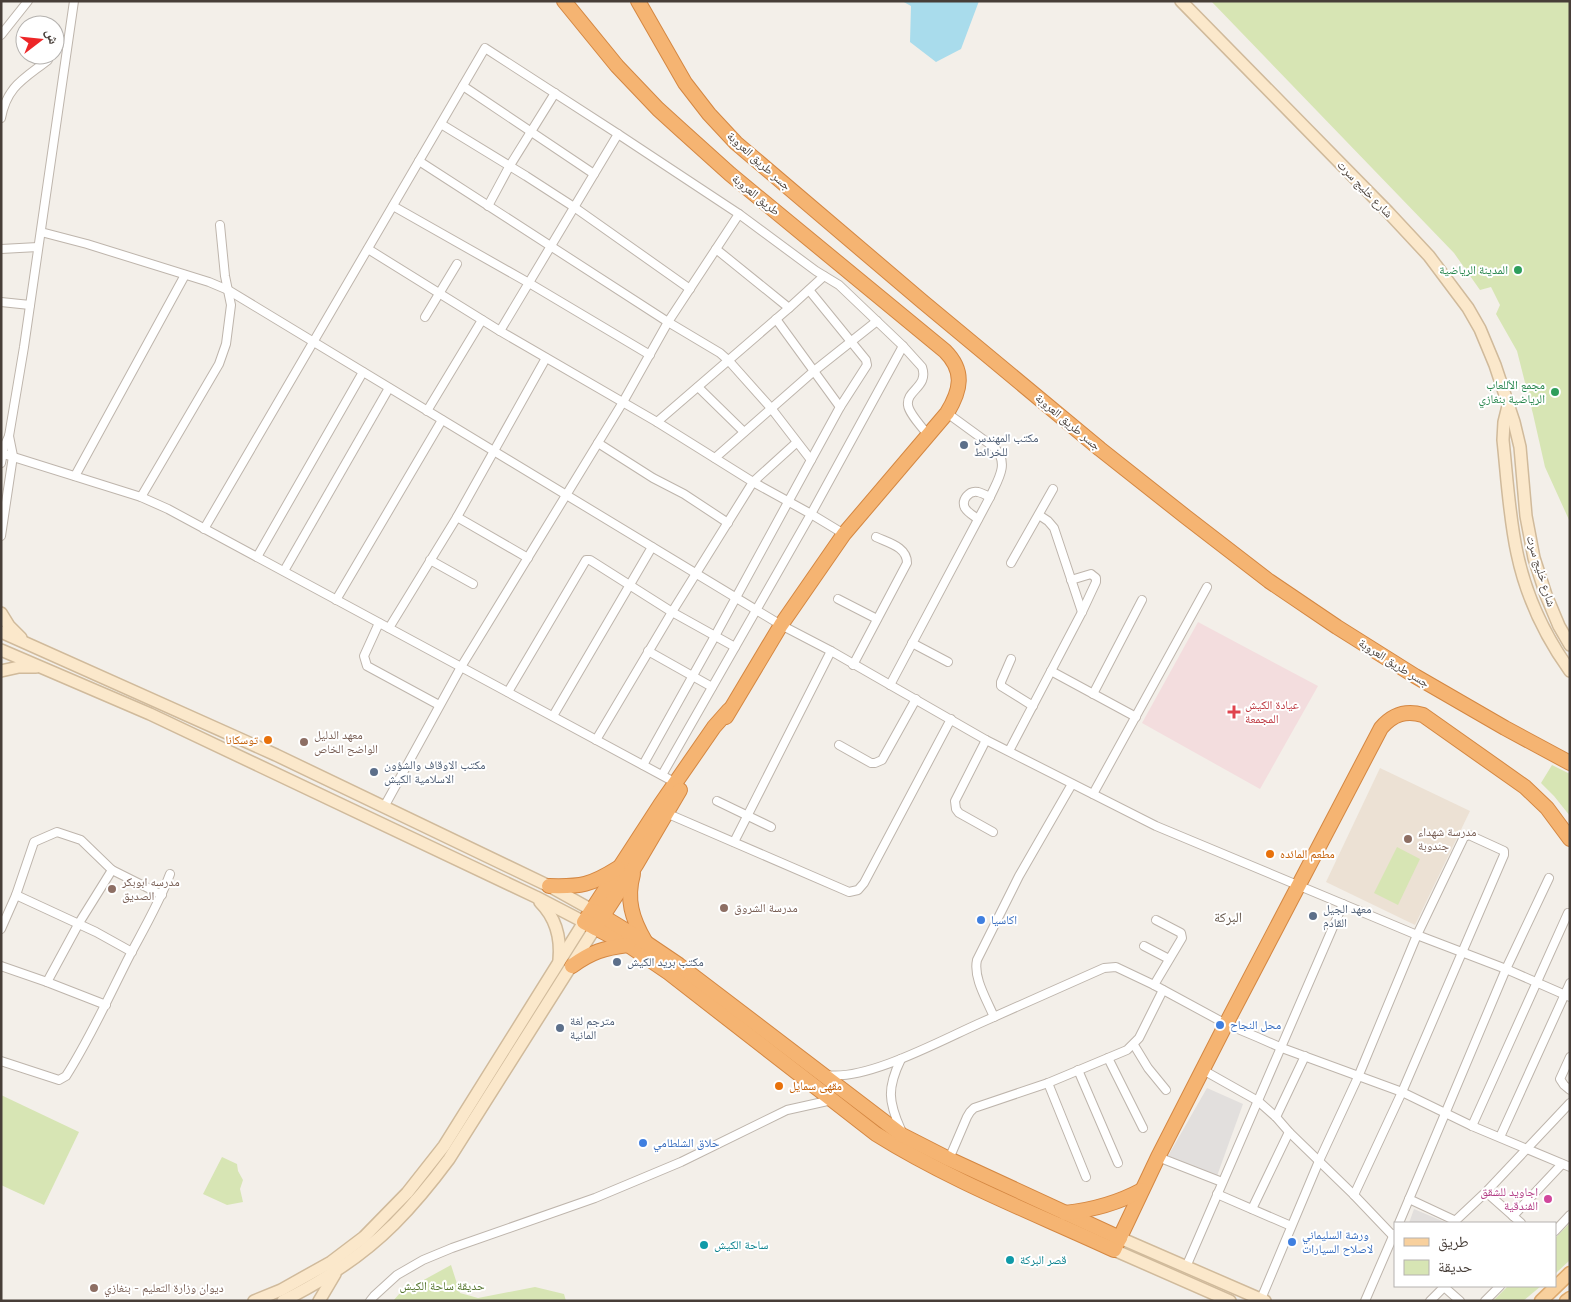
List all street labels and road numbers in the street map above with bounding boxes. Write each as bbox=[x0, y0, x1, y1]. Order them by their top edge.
street label: جسر طريق العروبة bbox=[724, 129, 794, 194]
street label: شارع خليج سرت bbox=[1334, 158, 1396, 221]
street label: طريق العروبة bbox=[729, 172, 783, 219]
street label: جسر طريق العروبة bbox=[1032, 391, 1104, 454]
street label: شارع خليج سرت bbox=[1523, 534, 1559, 609]
street label: جسر طريق العروبة bbox=[1356, 636, 1432, 691]

